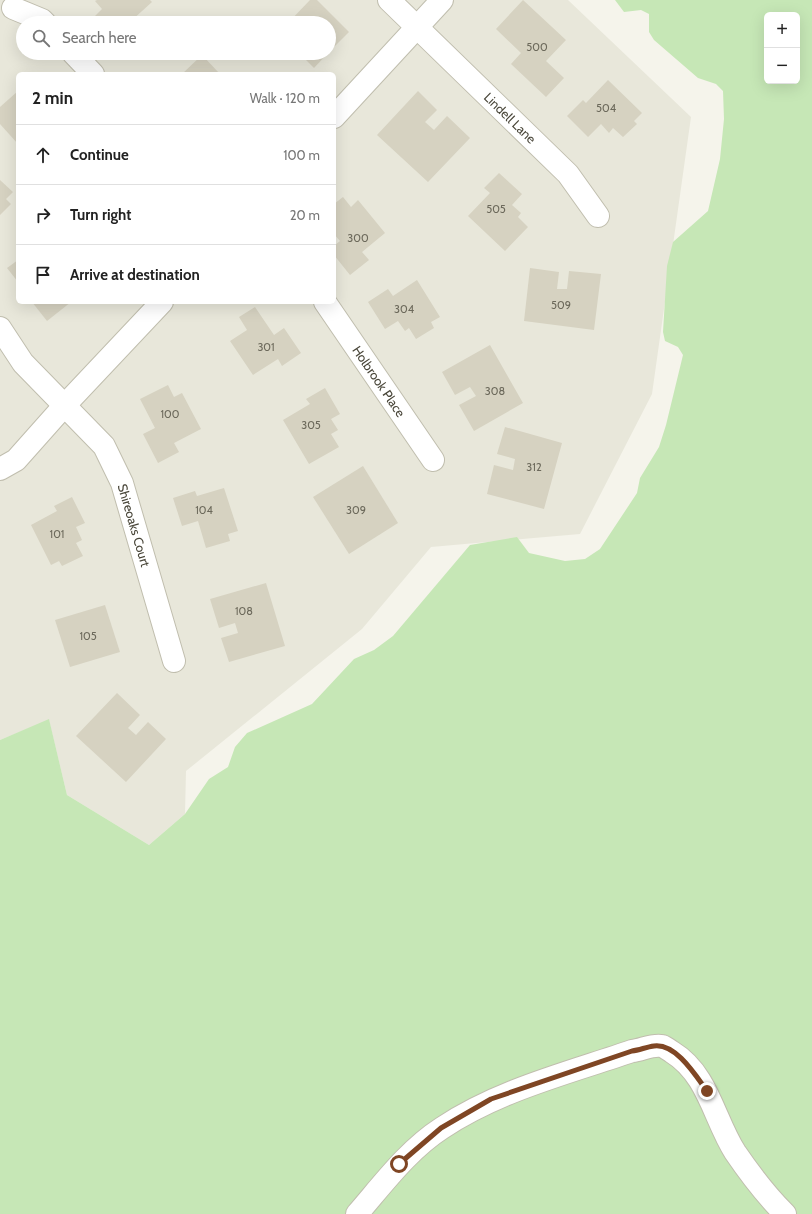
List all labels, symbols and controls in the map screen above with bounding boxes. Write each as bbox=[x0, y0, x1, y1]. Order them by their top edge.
map controls bbox=[764, 12, 800, 84]
button: + bbox=[764, 12, 800, 48]
search box bbox=[16, 16, 336, 60]
icon: search bbox=[30, 27, 52, 49]
text: Search here bbox=[62, 29, 137, 47]
house number: 500 bbox=[526, 40, 548, 54]
button: − bbox=[764, 48, 800, 84]
text: 2 min bbox=[32, 88, 73, 108]
street label: Lindell Lane bbox=[481, 89, 540, 147]
text: Walk · 120 m bbox=[250, 90, 320, 106]
house number: 504 bbox=[596, 101, 617, 115]
icon: ahead bbox=[32, 144, 54, 166]
text: Continue bbox=[70, 146, 129, 164]
text: 100 m bbox=[283, 147, 320, 163]
house number: 505 bbox=[486, 202, 506, 216]
icon: right bbox=[32, 204, 54, 226]
text: Turn right bbox=[70, 206, 131, 224]
text: 20 m bbox=[290, 207, 320, 223]
house number: 300 bbox=[347, 231, 369, 245]
icon: arrive bbox=[32, 264, 54, 286]
text: Arrive at destination bbox=[70, 266, 200, 284]
house number: 509 bbox=[551, 298, 571, 312]
house number: 304 bbox=[394, 302, 415, 316]
house number: 301 bbox=[257, 340, 275, 354]
street label: Holbrook Place bbox=[349, 343, 409, 420]
house number: 308 bbox=[485, 384, 505, 398]
house number: 100 bbox=[161, 407, 180, 421]
house number: 305 bbox=[301, 418, 321, 432]
house number: 312 bbox=[526, 460, 542, 474]
street label: Shireoaks Court bbox=[115, 482, 154, 569]
house number: 104 bbox=[195, 503, 213, 517]
house number: 309 bbox=[346, 503, 366, 517]
house number: 101 bbox=[50, 527, 64, 541]
house number: 108 bbox=[235, 604, 253, 618]
house number: 105 bbox=[79, 629, 97, 643]
route end bbox=[698, 1082, 716, 1100]
route start bbox=[390, 1155, 408, 1173]

